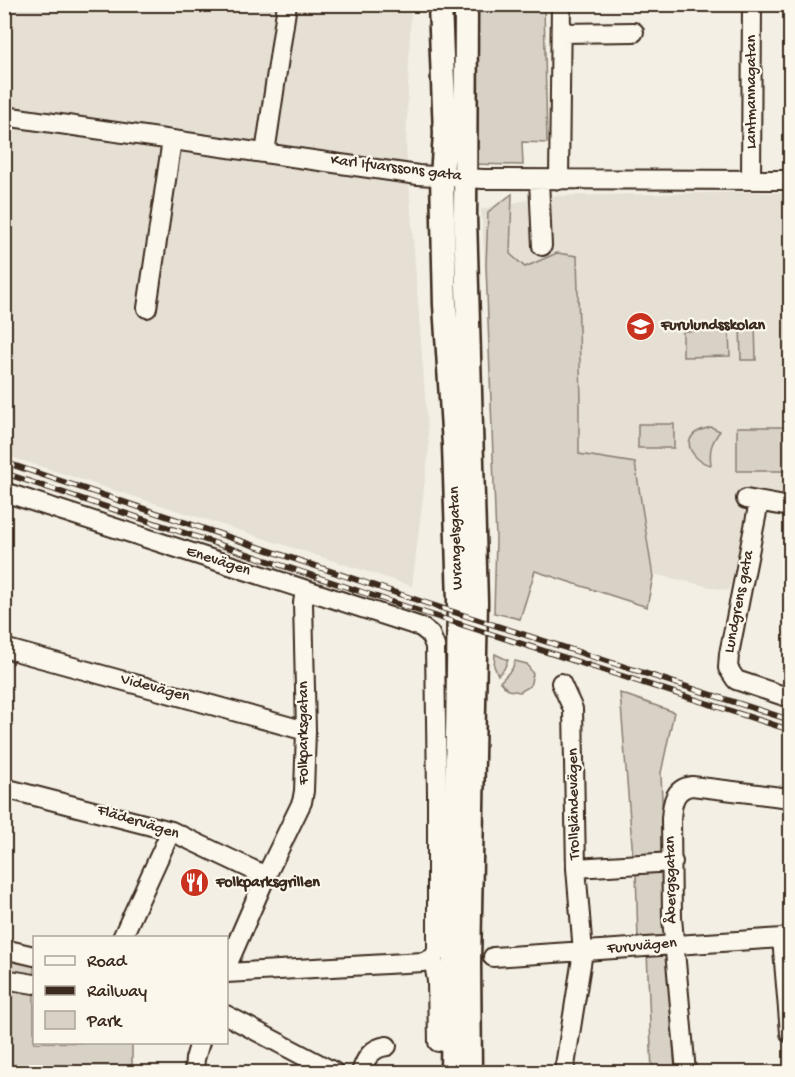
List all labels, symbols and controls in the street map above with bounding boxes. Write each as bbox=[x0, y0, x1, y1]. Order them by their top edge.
street label: Lantmannagatan bbox=[743, 35, 762, 149]
street label: Karl Ifvarssons gata bbox=[329, 152, 464, 187]
school or university icon: Furulundsskolan bbox=[624, 310, 656, 342]
place label: Furulundsskolan bbox=[660, 317, 766, 336]
street label: Wrangelsgatan bbox=[446, 486, 468, 590]
street label: Enevägen bbox=[183, 543, 253, 581]
street label: Lundgrens gata bbox=[721, 548, 759, 655]
street label: Videvägen bbox=[117, 670, 192, 707]
street label: Folkparksgatan bbox=[295, 681, 314, 786]
street label: Trollsländevägen bbox=[565, 748, 585, 861]
street label: Flädervägen bbox=[94, 801, 182, 845]
street label: Åbergsgatan bbox=[661, 836, 682, 924]
restaurant icon: Folkparksgrillen bbox=[179, 867, 211, 899]
place label: Folkparksgrillen bbox=[215, 874, 320, 893]
street label: Furuvägen bbox=[605, 934, 678, 960]
legend bbox=[33, 936, 228, 1044]
text: Road bbox=[87, 952, 128, 973]
text: Railway bbox=[87, 982, 147, 1003]
text: Park bbox=[86, 1012, 123, 1033]

